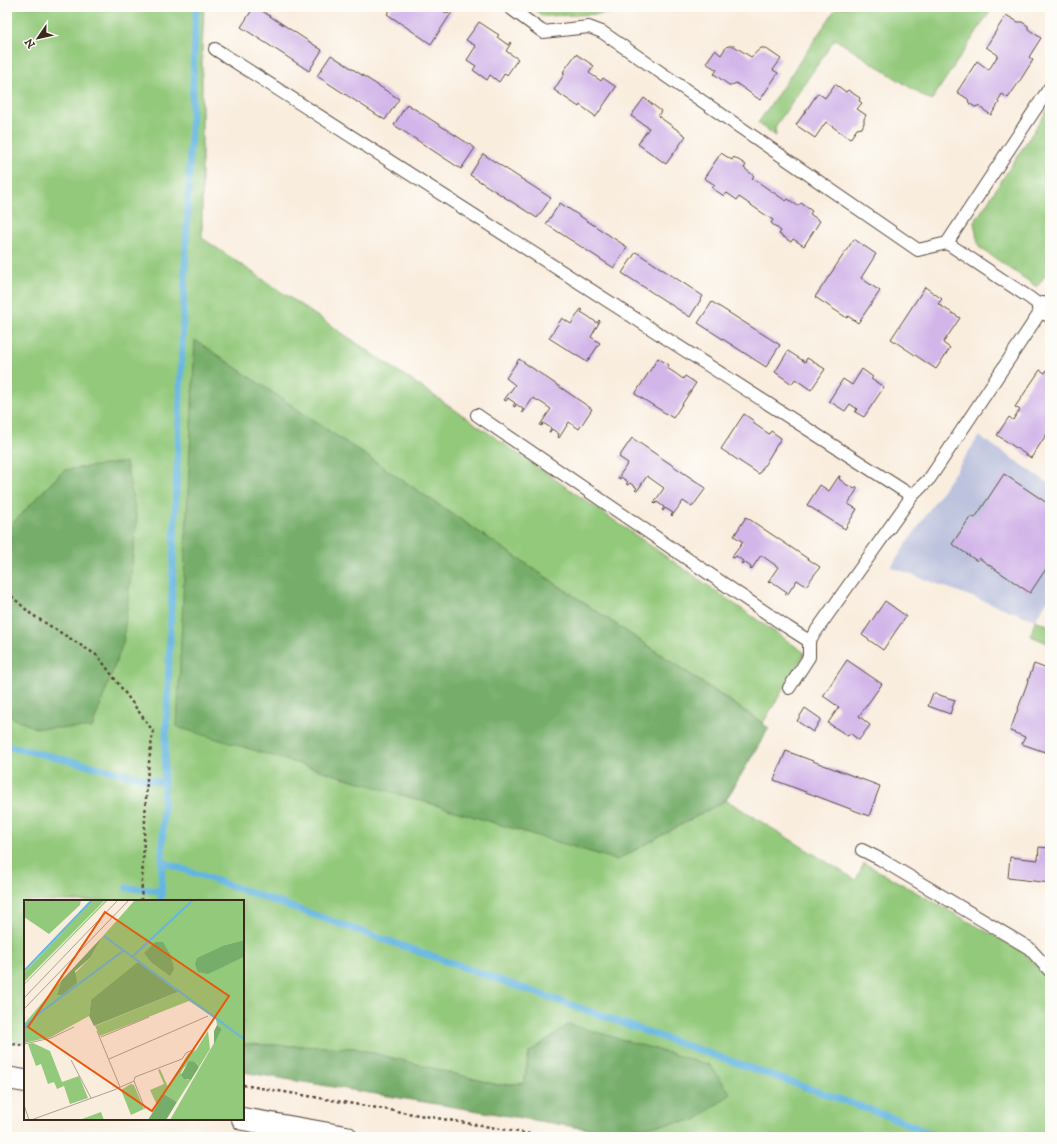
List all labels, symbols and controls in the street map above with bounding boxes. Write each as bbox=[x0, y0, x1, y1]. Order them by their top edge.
north arrow bbox=[18, 18, 58, 58]
text: N bbox=[22, 35, 39, 51]
inset map bbox=[24, 900, 244, 1120]

